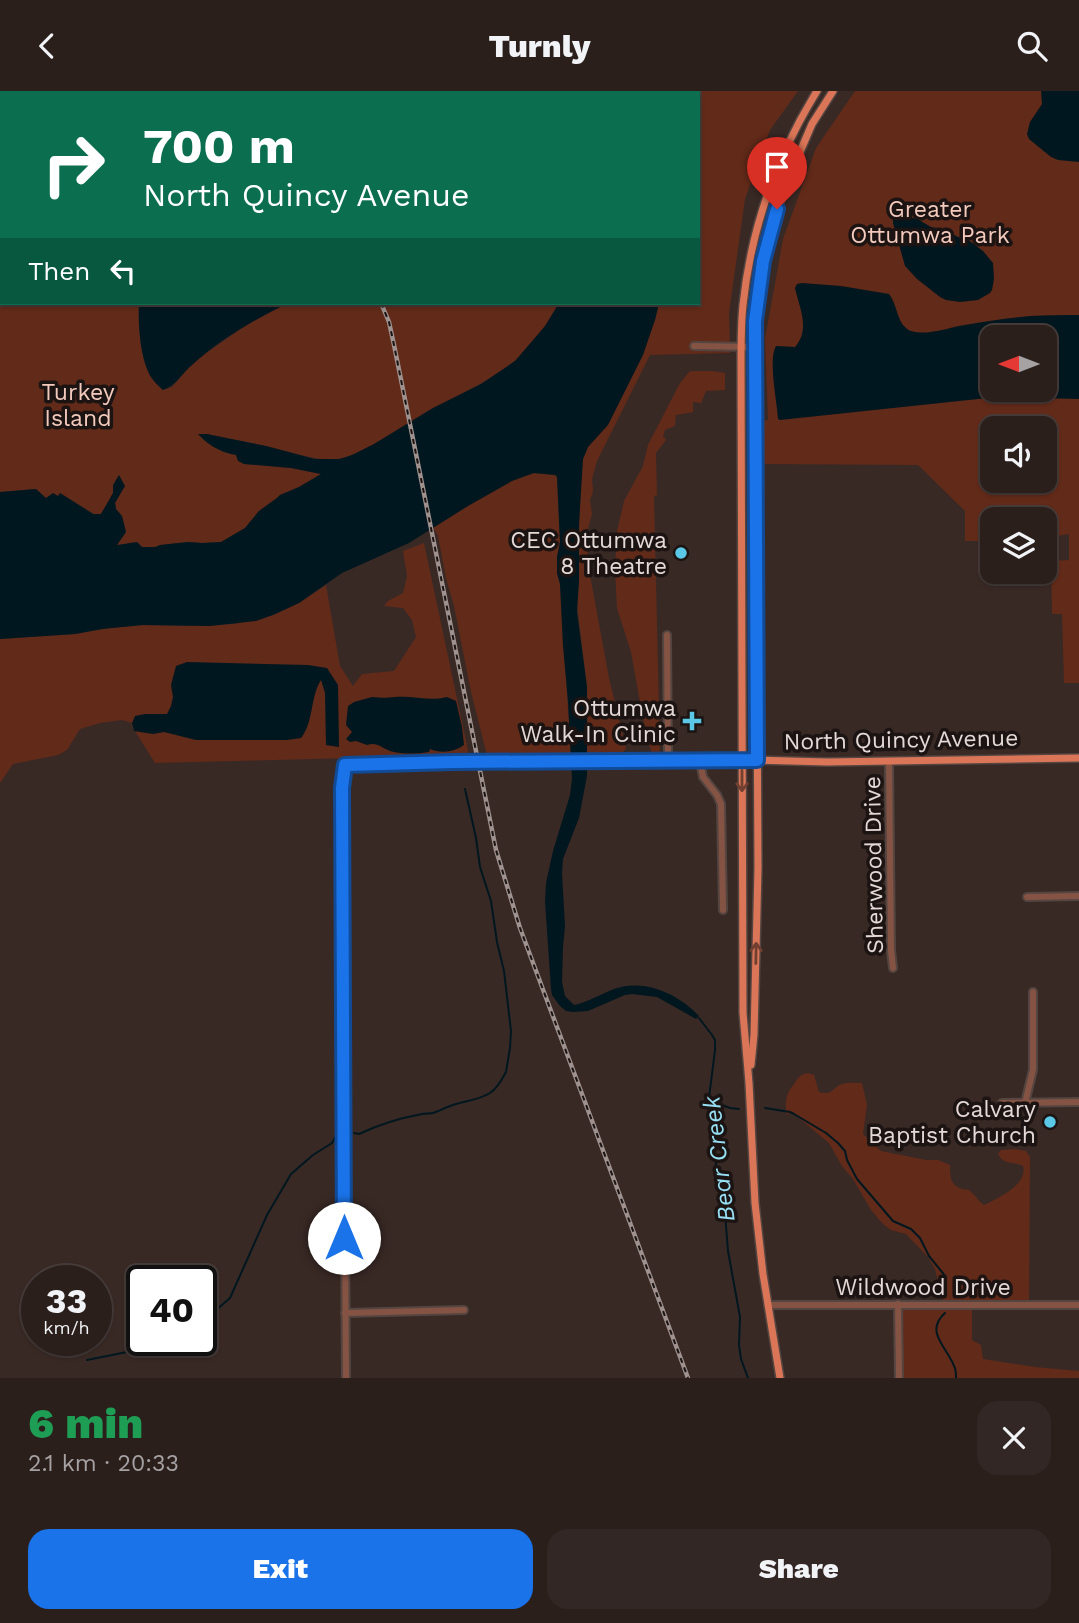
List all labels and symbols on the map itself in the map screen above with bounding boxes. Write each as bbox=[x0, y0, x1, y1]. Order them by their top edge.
pin bbox=[747, 137, 807, 209]
park label: Greater Ottumwa Park bbox=[850, 196, 1010, 249]
north arrow bbox=[980, 325, 1057, 403]
park label: Turkey Island bbox=[41, 379, 115, 432]
place label: CEC Ottumwa 8 Theatre bbox=[510, 527, 667, 580]
marker: CEC Ottumwa 8 Theatre bbox=[673, 545, 689, 561]
place label: Ottumwa Walk-In Clinic bbox=[520, 695, 676, 748]
marker: Ottumwa Walk-In Clinic bbox=[682, 711, 702, 731]
street label: North Quincy Avenue bbox=[783, 724, 1019, 756]
one-way arrow bbox=[735, 770, 749, 793]
street label: Sherwood Drive bbox=[859, 776, 889, 954]
one-way arrow bbox=[749, 941, 763, 964]
water label: Bear Creek bbox=[697, 1094, 741, 1223]
place label: Calvary Baptist Church bbox=[868, 1096, 1036, 1149]
marker: Calvary Baptist Church bbox=[1042, 1114, 1058, 1130]
position arrow bbox=[307, 1201, 381, 1275]
speed limit sign: 40 bbox=[126, 1265, 217, 1356]
street label: Wildwood Drive bbox=[835, 1274, 1011, 1301]

